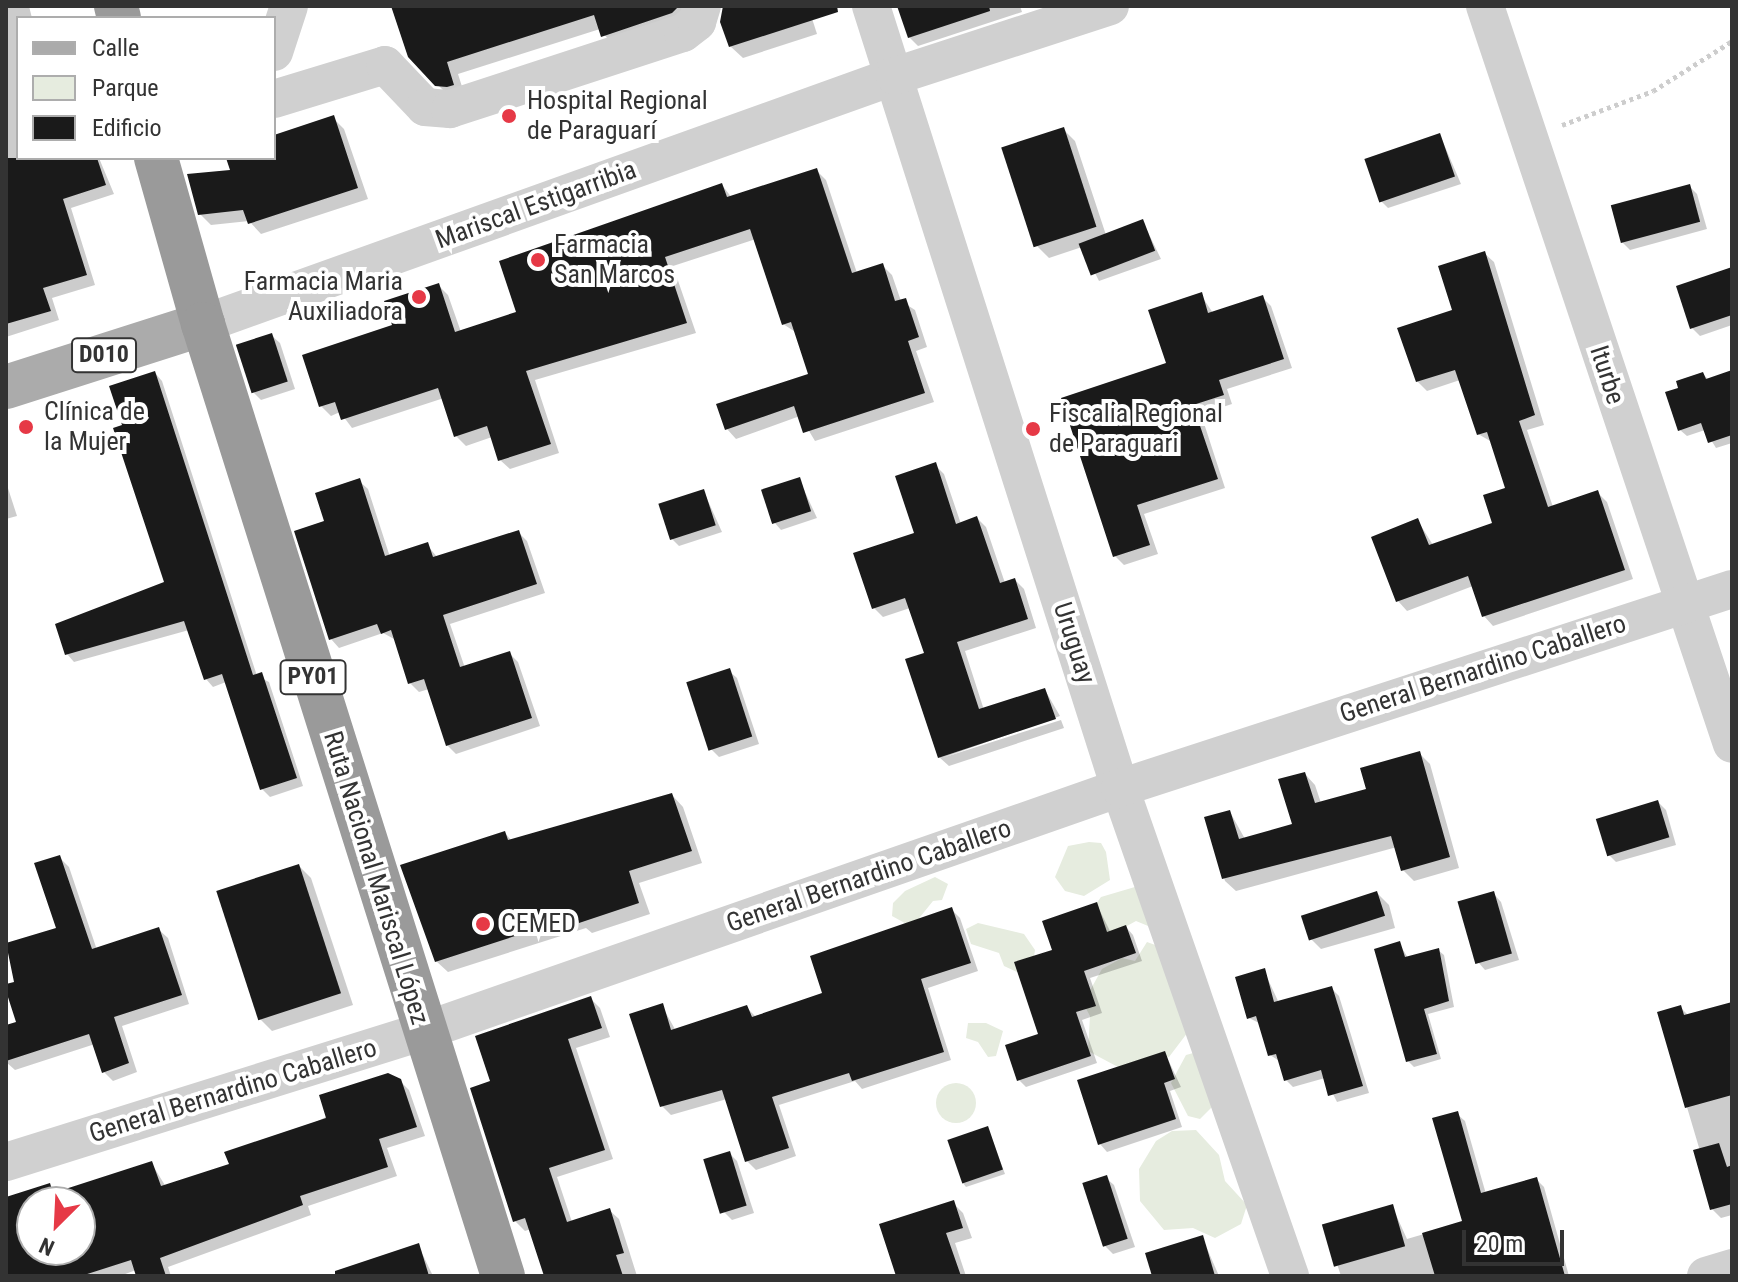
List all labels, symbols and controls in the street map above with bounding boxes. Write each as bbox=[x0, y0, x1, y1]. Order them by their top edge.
legend bbox=[16, 16, 276, 160]
text: Calle bbox=[92, 34, 139, 62]
text: Parque bbox=[92, 74, 159, 102]
place label: Hospital Regional de Paraguarí bbox=[527, 85, 708, 146]
marker: Hospital Regional de Paraguarí bbox=[498, 105, 520, 127]
text: Edificio bbox=[92, 114, 162, 142]
street label: Mariscal Estigarribia bbox=[432, 154, 640, 256]
place label: Farmacia San Marcos bbox=[554, 229, 675, 290]
marker: Farmacia San Marcos bbox=[529, 251, 547, 269]
place label: Farmacia Maria Auxiliadora bbox=[244, 266, 403, 328]
marker: Farmacia Maria Auxiliadora bbox=[410, 288, 428, 306]
road number: D010 bbox=[70, 335, 138, 375]
street label: Iturbe bbox=[1583, 342, 1631, 408]
place label: Clínica de la Mujer bbox=[44, 396, 145, 458]
place label: Fiscalia Regional de Paraguari bbox=[1049, 398, 1223, 460]
marker: Clínica de la Mujer bbox=[15, 416, 37, 438]
marker: Fiscalia Regional de Paraguari bbox=[1024, 420, 1042, 438]
street label: Uruguay bbox=[1046, 598, 1102, 688]
street label: General Bernardino Caballero bbox=[1336, 608, 1630, 730]
road number: PY01 bbox=[279, 657, 347, 697]
street label: Ruta Nacional Mariscal López bbox=[316, 728, 436, 1028]
street label: General Bernardino Caballero bbox=[723, 813, 1015, 939]
place label: CEMED bbox=[501, 908, 576, 940]
marker: CEMED bbox=[472, 913, 494, 935]
street label: General Bernardino Caballero bbox=[85, 1032, 381, 1150]
north arrow bbox=[16, 1186, 96, 1266]
scale bar bbox=[1466, 1214, 1568, 1264]
text: 20 m bbox=[1476, 1230, 1523, 1258]
text: N bbox=[36, 1232, 58, 1261]

